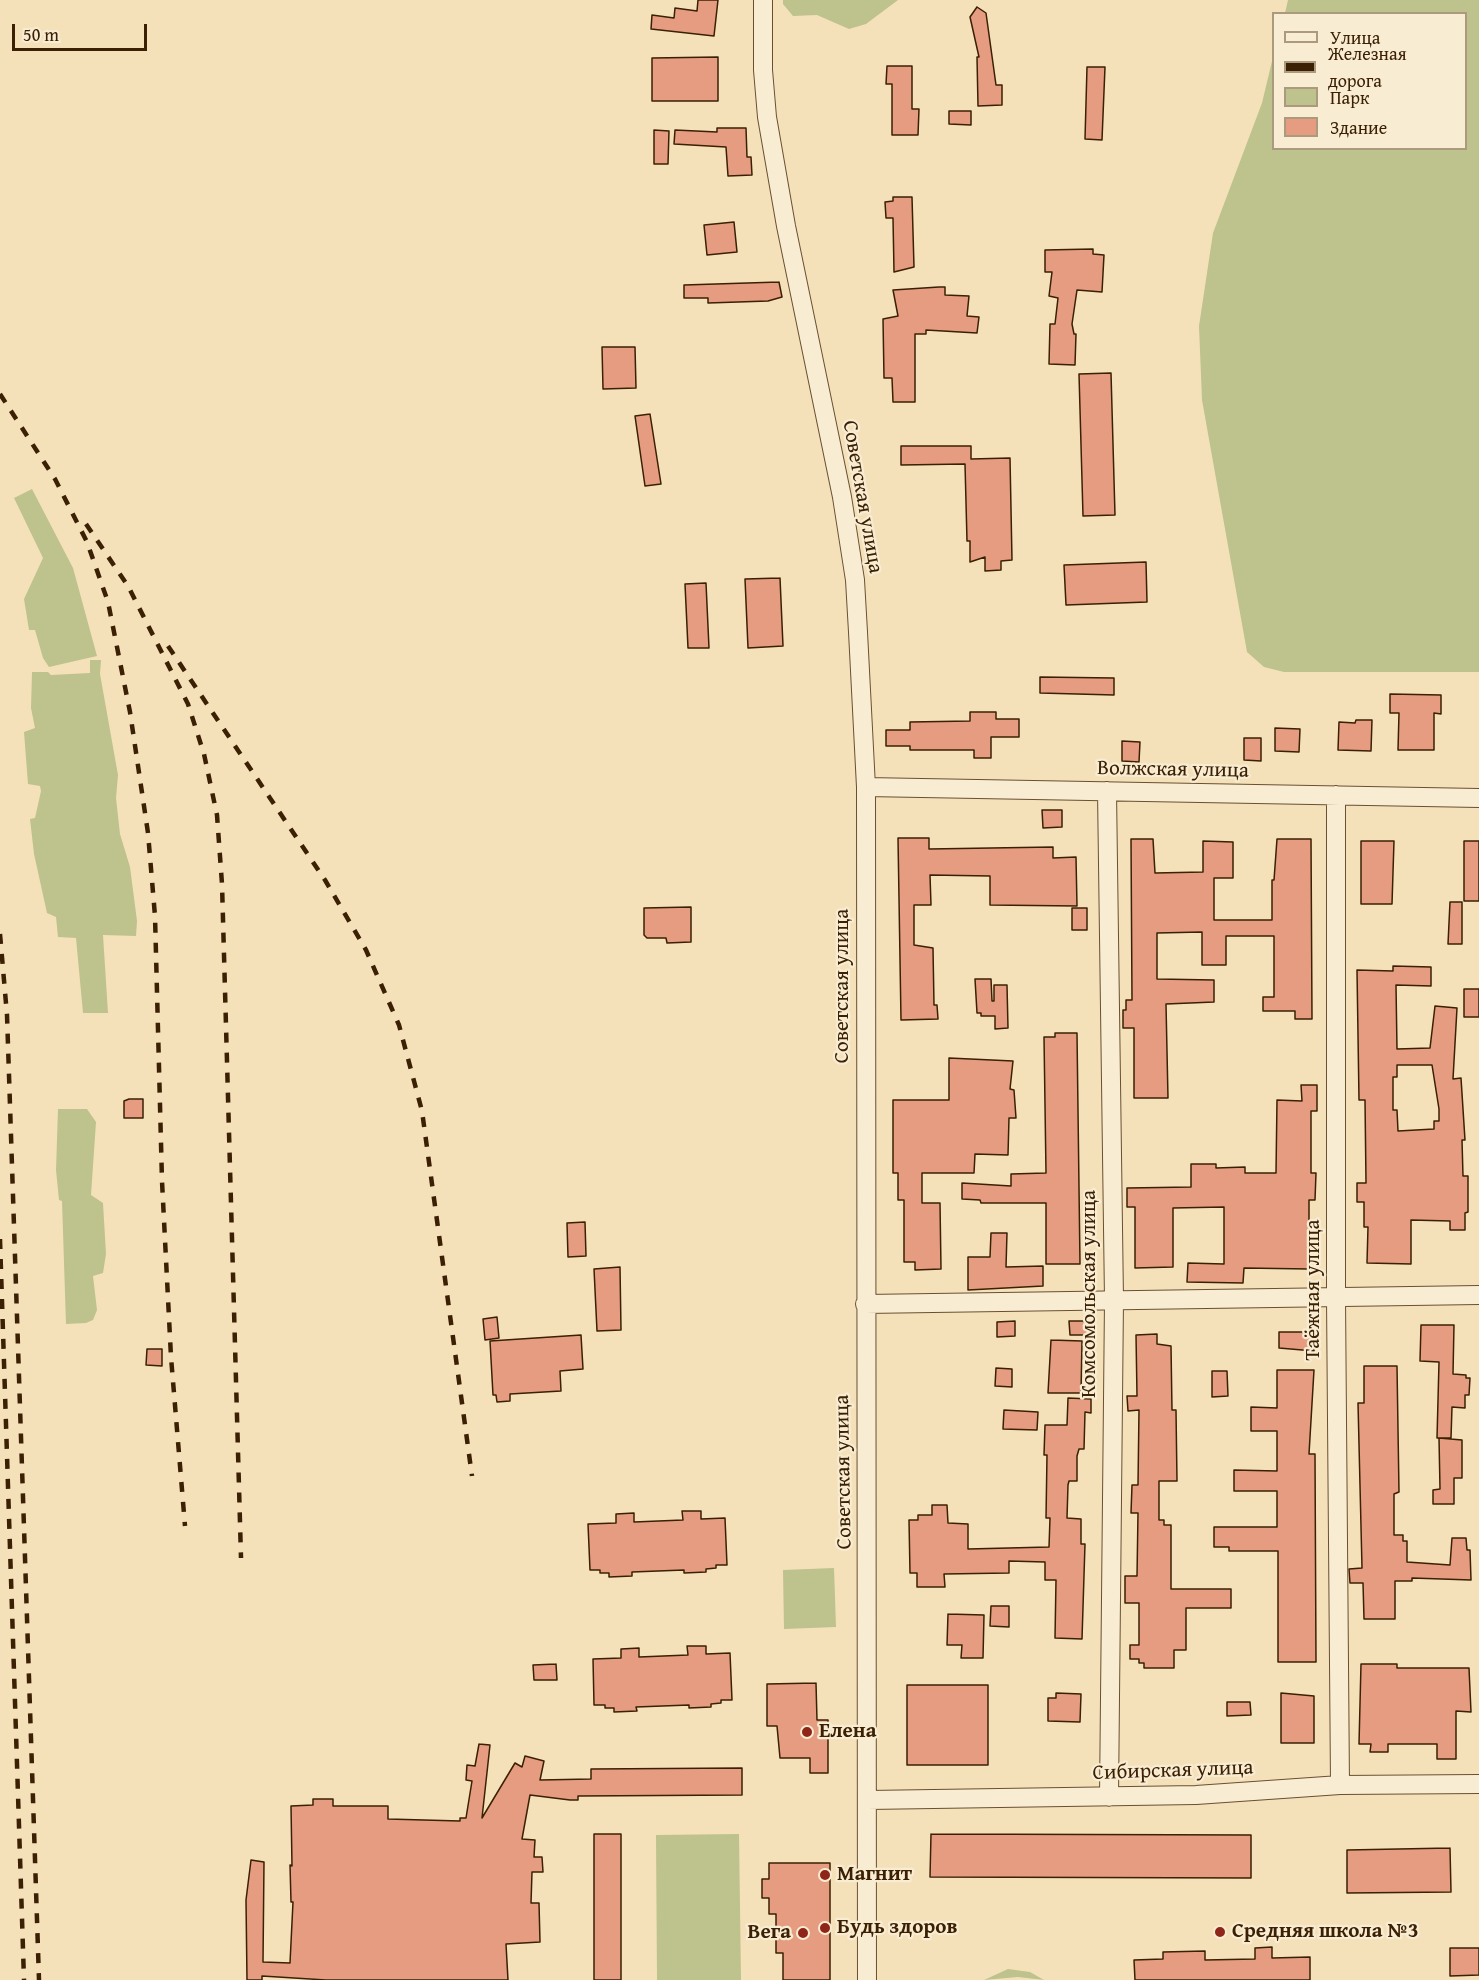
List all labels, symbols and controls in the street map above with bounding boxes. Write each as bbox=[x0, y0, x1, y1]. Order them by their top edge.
scale bar bbox=[15, 12, 150, 50]
legend bbox=[1272, 12, 1467, 150]
text: 50 m bbox=[23, 21, 59, 48]
text: Улица bbox=[1330, 24, 1380, 51]
text: Железная дорога bbox=[1328, 40, 1407, 94]
text: Парк bbox=[1330, 84, 1369, 111]
text: Здание bbox=[1330, 114, 1387, 141]
street label: Советская улица bbox=[836, 419, 888, 575]
street label: Волжская улица bbox=[1097, 756, 1249, 784]
street label: Советская улица bbox=[830, 909, 856, 1063]
street label: Комсомольская улица bbox=[1077, 1190, 1103, 1398]
street label: Таёжная улица bbox=[1301, 1219, 1327, 1361]
street label: Советская улица bbox=[830, 1394, 858, 1550]
place label: Елена bbox=[819, 1719, 876, 1745]
marker: Елена bbox=[800, 1725, 814, 1739]
street label: Сибирская улица bbox=[1092, 1756, 1254, 1786]
place label: Магнит bbox=[837, 1862, 912, 1888]
marker: Магнит bbox=[818, 1868, 832, 1882]
place label: Будь здоров bbox=[837, 1915, 957, 1941]
place label: Средняя школа №3 bbox=[1232, 1919, 1419, 1945]
place label: Вега bbox=[748, 1920, 791, 1946]
marker: Будь здоров bbox=[818, 1921, 832, 1935]
marker: Средняя школа №3 bbox=[1213, 1925, 1227, 1939]
marker: Вега bbox=[796, 1926, 810, 1940]

